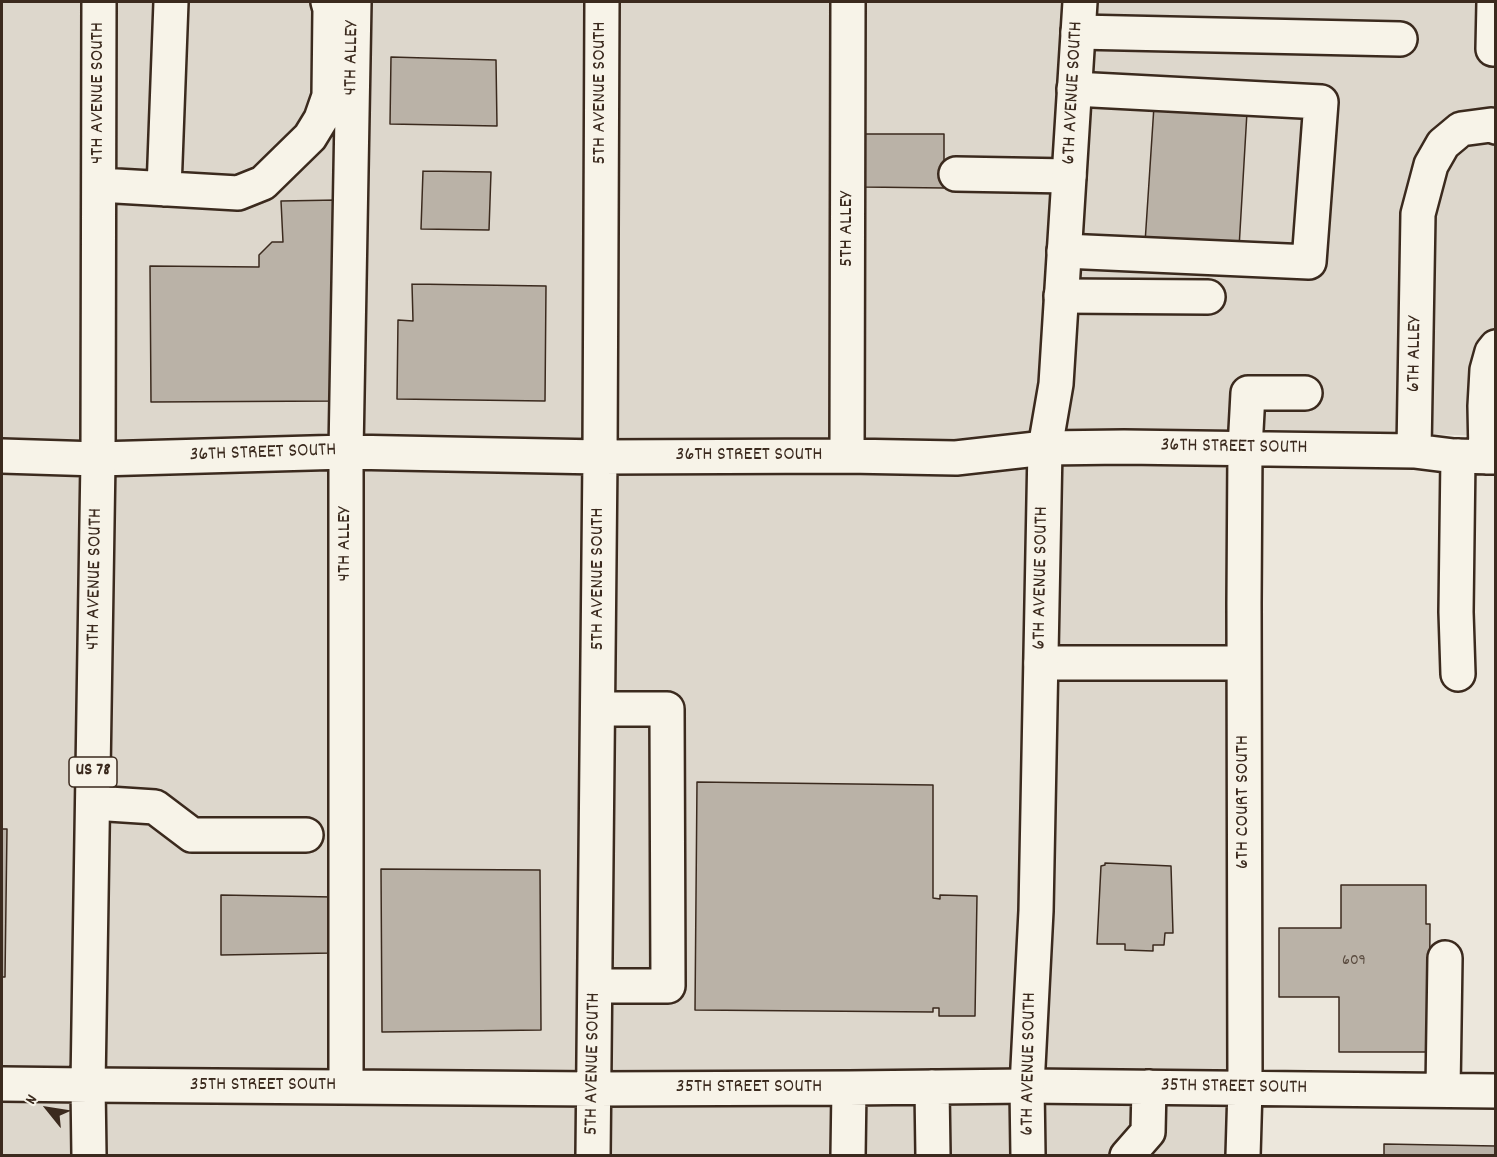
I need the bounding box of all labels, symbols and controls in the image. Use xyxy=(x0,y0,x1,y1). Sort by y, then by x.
street label: 4TH ALLEY xyxy=(340,20,366,96)
street label: 5TH AVENUE SOUTH xyxy=(589,21,613,165)
street label: 6TH AVENUE SOUTH xyxy=(1058,21,1090,165)
street label: 4TH AVENUE SOUTH xyxy=(87,22,111,164)
street label: 5TH ALLEY xyxy=(836,191,860,267)
street label: 6TH ALLEY xyxy=(1403,316,1429,392)
street label: 36TH STREET SOUTH xyxy=(1160,435,1308,461)
street label: 36TH STREET SOUTH xyxy=(189,439,337,469)
street label: 36TH STREET SOUTH xyxy=(676,444,822,468)
street label: 6TH AVENUE SOUTH xyxy=(1029,506,1055,650)
street label: 4TH ALLEY xyxy=(334,507,358,581)
street label: 5TH AVENUE SOUTH xyxy=(587,507,611,651)
street label: 4TH AVENUE SOUTH xyxy=(83,508,109,650)
street label: 6TH COURT SOUTH xyxy=(1232,735,1256,869)
road number: US 78 xyxy=(69,757,117,787)
house number: 609 xyxy=(1342,952,1366,972)
street label: 5TH AVENUE SOUTH xyxy=(581,992,607,1136)
street label: 6TH AVENUE SOUTH xyxy=(1017,992,1043,1136)
street label: 35TH STREET SOUTH xyxy=(190,1074,336,1098)
street label: 35TH STREET SOUTH xyxy=(1161,1075,1307,1101)
street label: 35TH STREET SOUTH xyxy=(676,1076,822,1100)
north arrow xyxy=(18,1079,78,1139)
text: N xyxy=(20,1091,44,1109)

